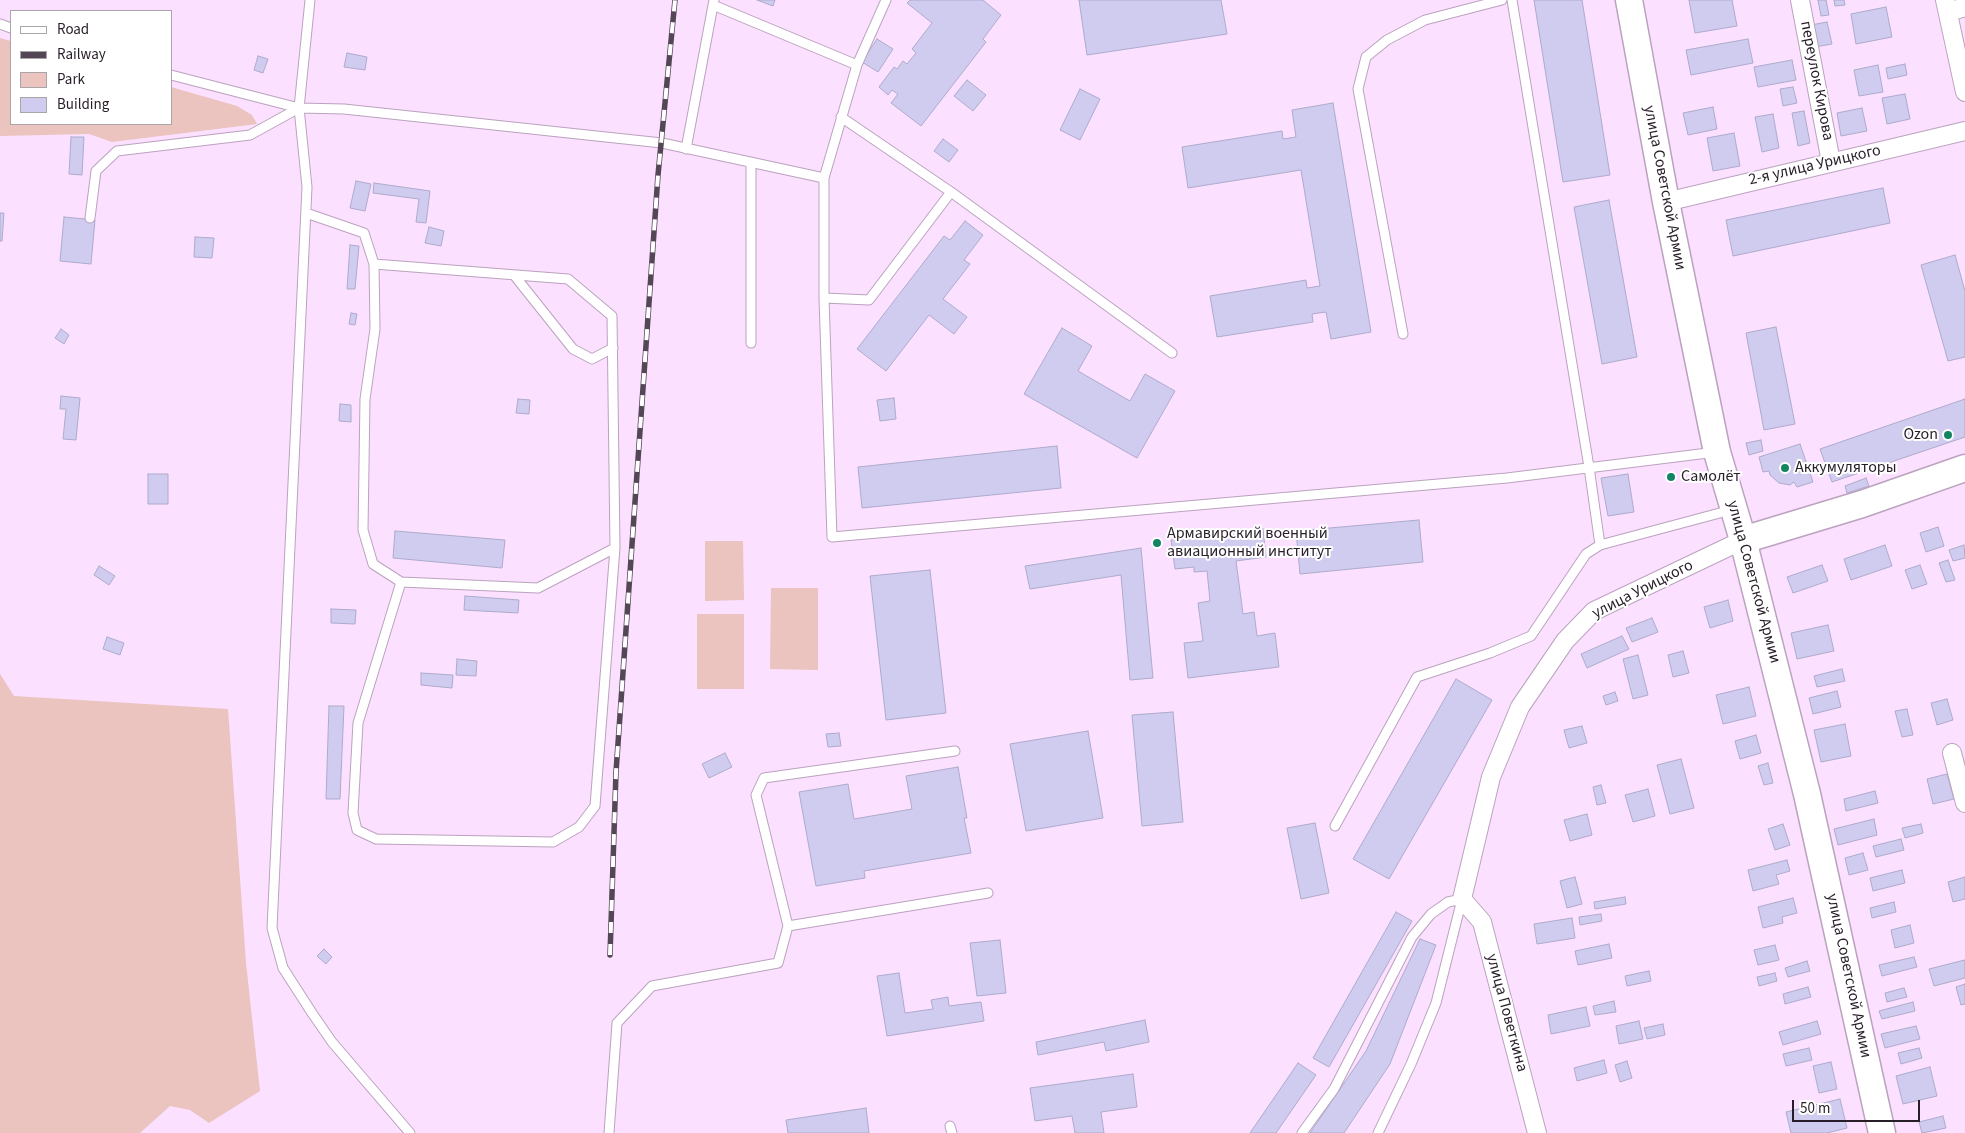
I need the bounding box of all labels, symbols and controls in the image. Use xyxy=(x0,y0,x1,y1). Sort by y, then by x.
legend xyxy=(10,10,172,125)
text: Road xyxy=(57,19,89,40)
street label: переулок Кирова xyxy=(1795,20,1837,142)
text: Railway xyxy=(57,44,106,65)
text: Park xyxy=(57,69,85,90)
text: Building xyxy=(57,94,109,115)
street label: улица Советской Армии xyxy=(1639,104,1689,272)
street label: 2-я улица Урицкого xyxy=(1747,141,1883,191)
place label: Ozon xyxy=(1903,425,1938,445)
marker: Ozon xyxy=(1942,429,1954,441)
place label: Аккумуляторы xyxy=(1795,458,1896,478)
marker: Аккумуляторы xyxy=(1779,462,1791,474)
place label: Самолёт xyxy=(1681,467,1741,487)
marker: Самолёт xyxy=(1665,471,1677,483)
street label: улица Советской Армии xyxy=(1722,499,1784,665)
place label: Армавирский военный авиационный институт xyxy=(1167,524,1332,562)
marker: Армавирский военный авиационный институт xyxy=(1151,537,1163,549)
street label: улица Урицкого xyxy=(1589,556,1697,624)
street label: улица Советской Армии xyxy=(1821,892,1875,1060)
street label: улица Поветкина xyxy=(1481,952,1531,1074)
scale bar xyxy=(1795,1090,1922,1122)
text: 50 m xyxy=(1800,1098,1830,1119)

